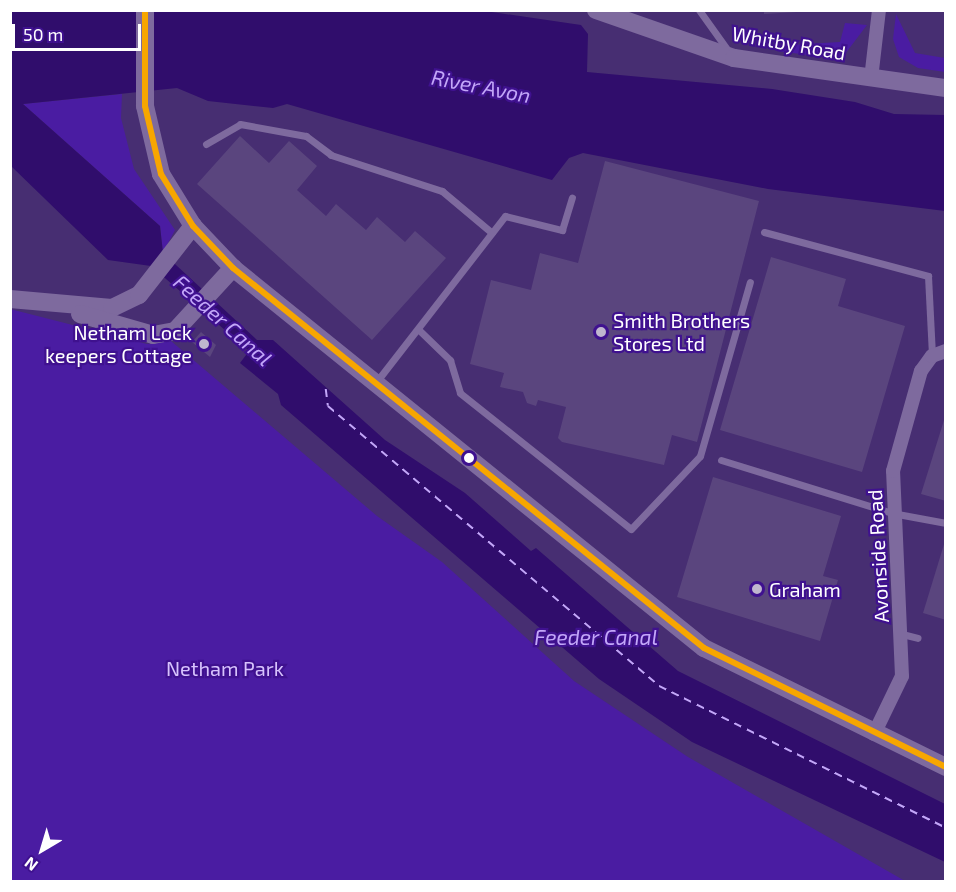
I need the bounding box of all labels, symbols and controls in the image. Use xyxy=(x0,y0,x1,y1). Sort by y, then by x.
scale bar xyxy=(15,12,144,50)
street label: Whitby Road xyxy=(730,21,848,65)
text: 50 m xyxy=(23,23,63,45)
water label: River Avon xyxy=(429,64,533,108)
water label: Feeder Canal xyxy=(168,269,278,371)
place label: Smith Brothers Stores Ltd xyxy=(613,308,750,355)
place label: Netham Lock keepers Cottage xyxy=(45,320,192,367)
marker: Smith Brothers Stores Ltd xyxy=(594,325,608,339)
marker: Netham Lock keepers Cottage xyxy=(197,337,211,351)
unlabelled marker xyxy=(463,452,475,464)
street label: Avonside Road xyxy=(863,489,893,623)
place label: Graham xyxy=(769,577,841,601)
marker: Graham xyxy=(750,582,764,596)
water label: Feeder Canal xyxy=(534,624,658,650)
park label: Netham Park xyxy=(166,656,284,680)
north arrow xyxy=(12,820,72,880)
text: N xyxy=(20,854,41,876)

